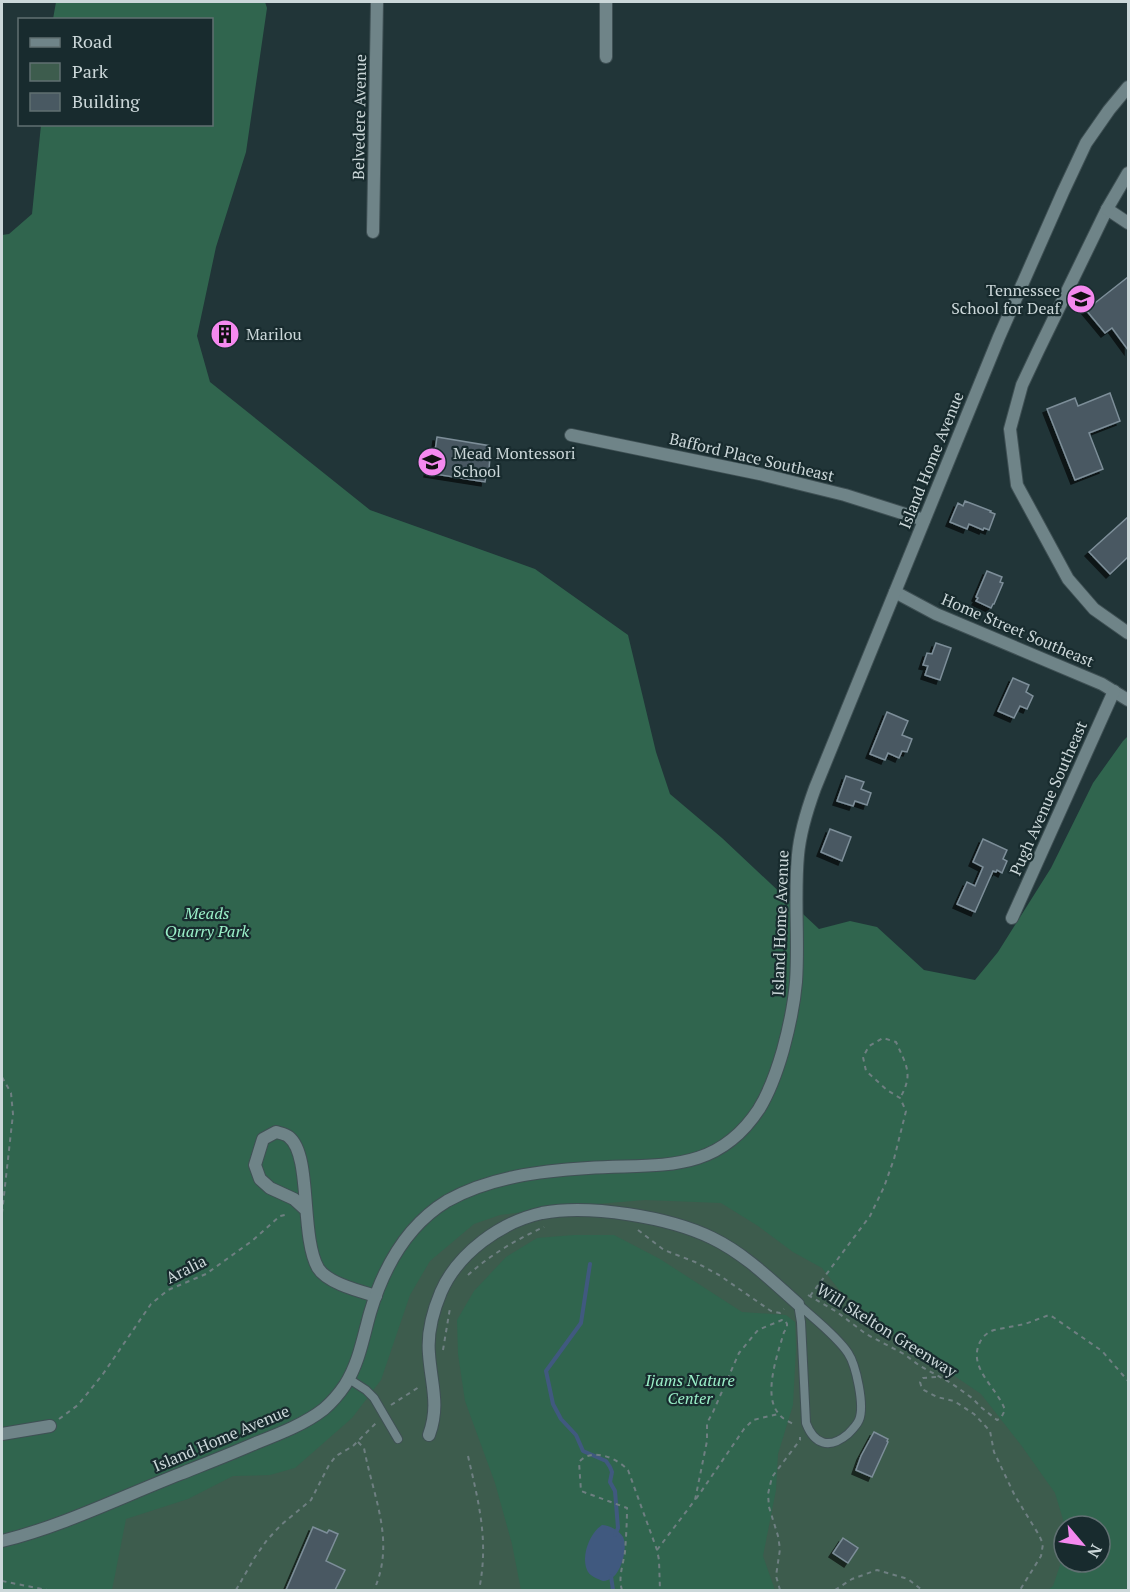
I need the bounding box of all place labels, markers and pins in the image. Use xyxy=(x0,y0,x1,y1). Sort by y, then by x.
place label: Tennessee School for Deaf xyxy=(951,279,1062,319)
school or university icon: Tennessee School for Deaf xyxy=(1065,283,1097,315)
building icon: Marilou xyxy=(209,318,241,350)
place label: Marilou xyxy=(246,323,302,345)
place label: Mead Montessori School xyxy=(453,442,576,482)
school or university icon: Mead Montessori School xyxy=(416,446,448,478)

